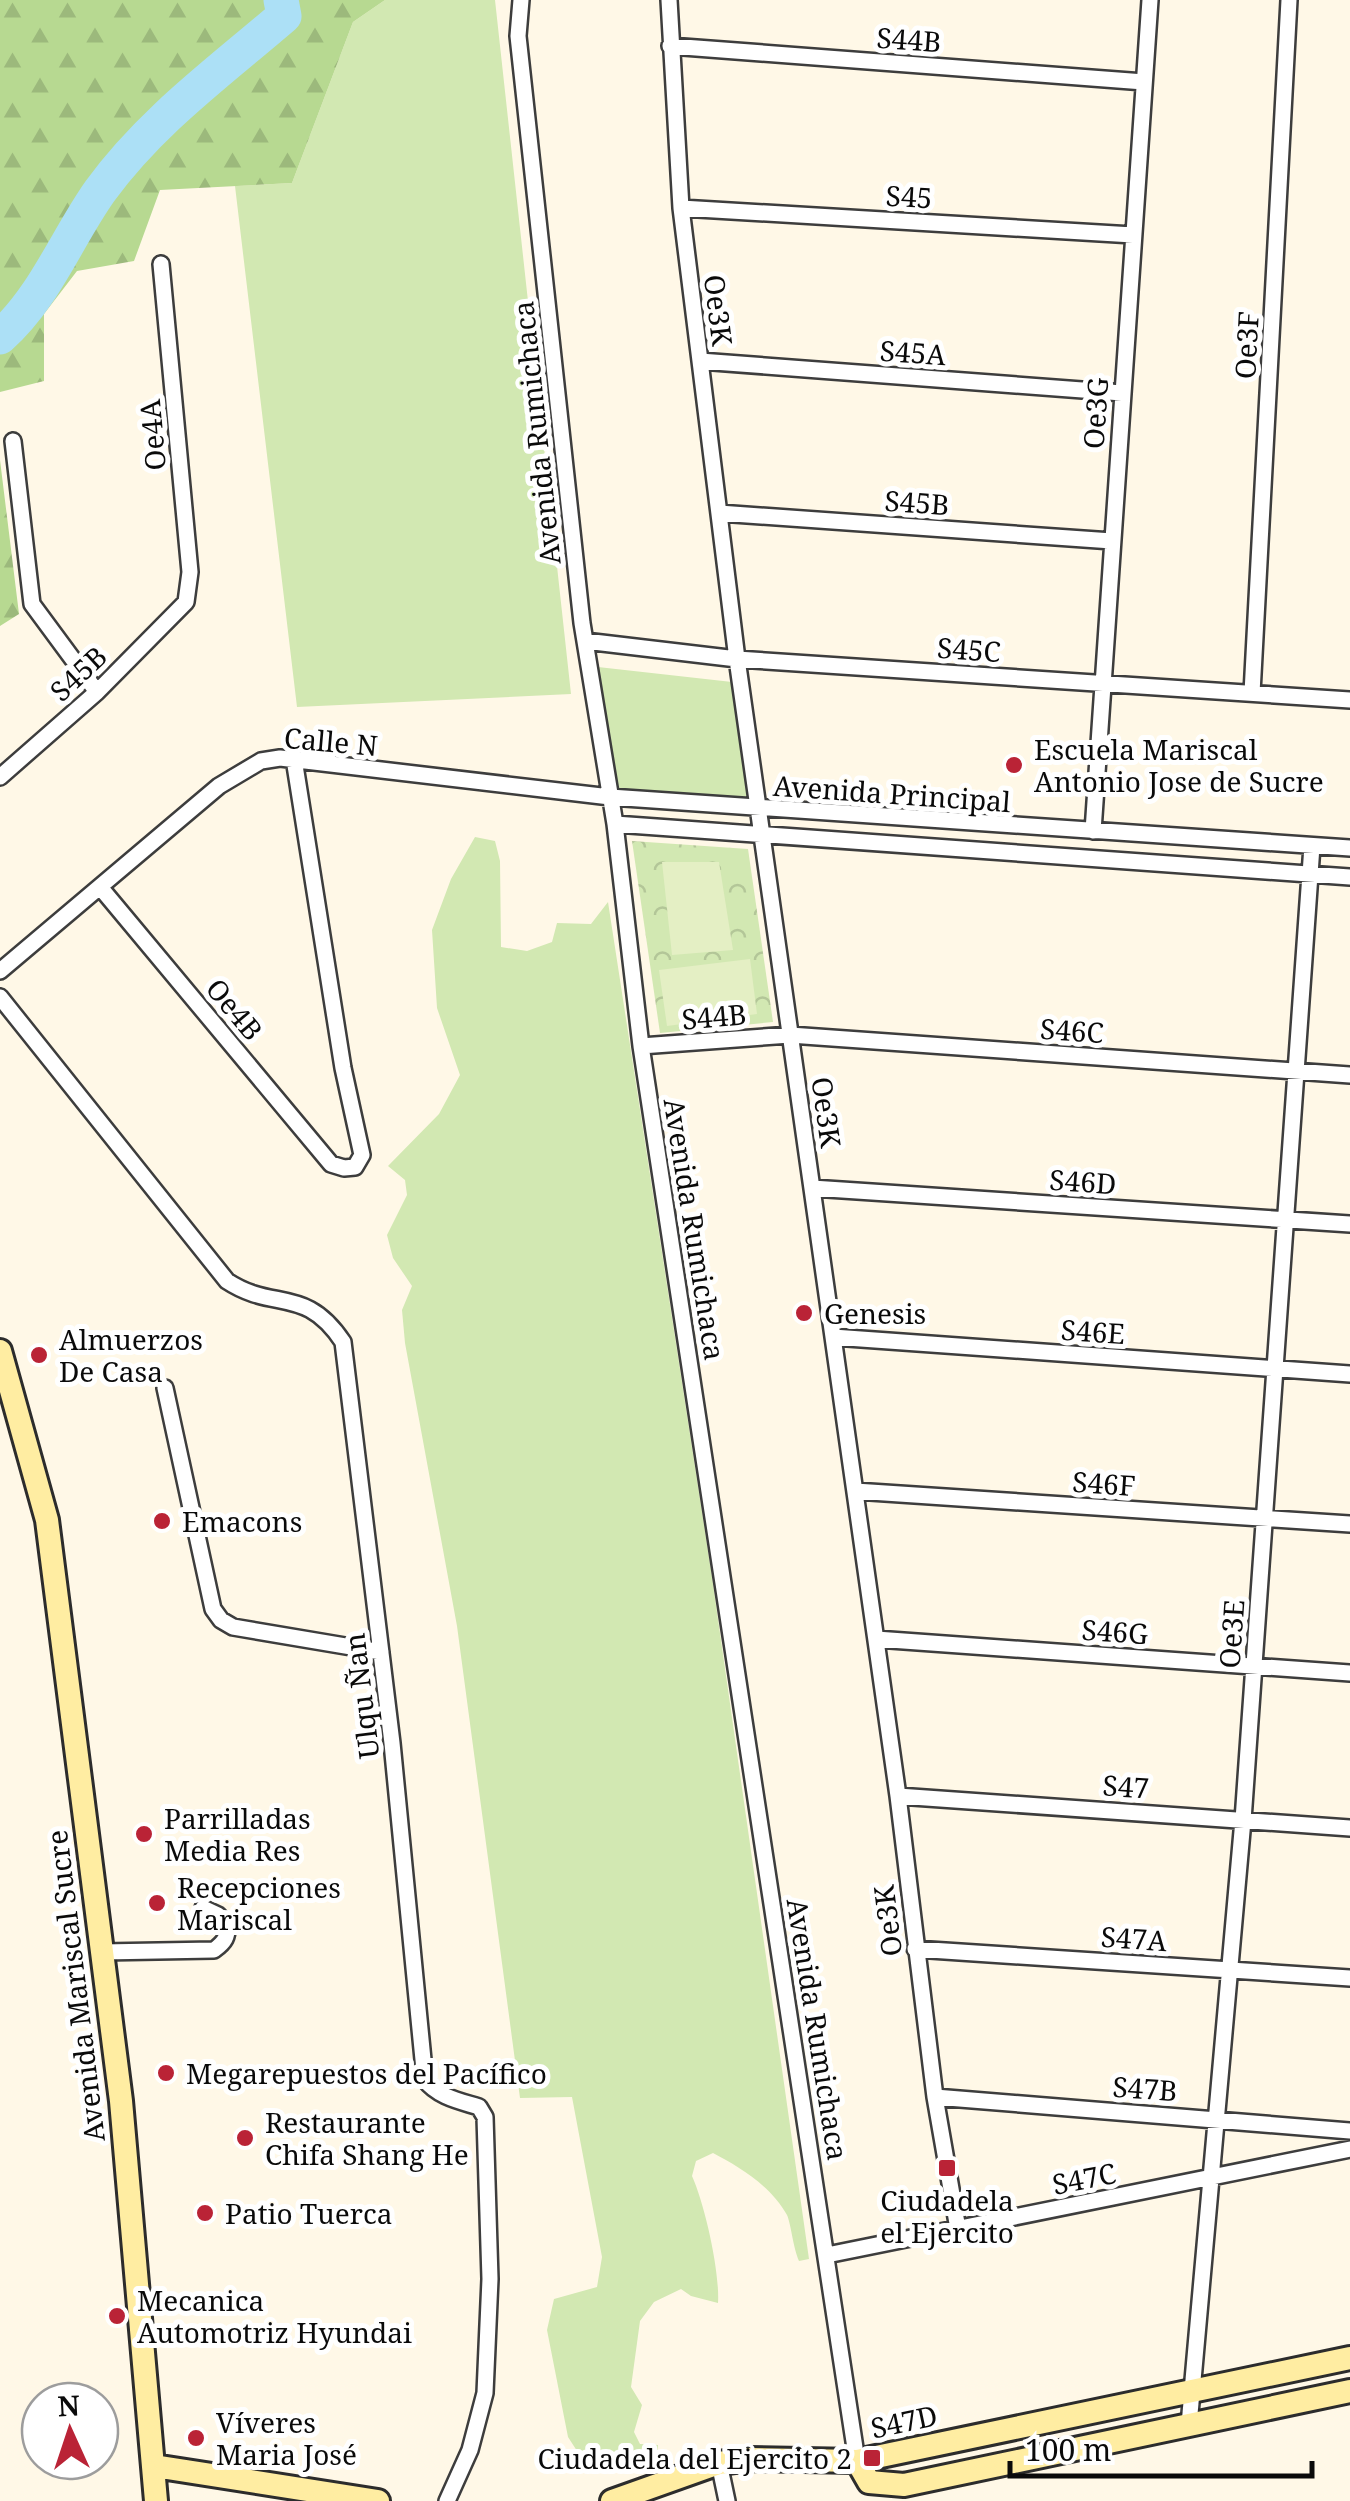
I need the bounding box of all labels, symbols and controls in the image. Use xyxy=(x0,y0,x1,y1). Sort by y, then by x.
street label: S44B xyxy=(875,18,943,60)
street label: S45 xyxy=(885,176,933,216)
street label: Oe3K xyxy=(696,272,742,348)
street label: Avenida Rumichaca xyxy=(503,299,569,567)
street label: Oe3F xyxy=(1225,310,1267,380)
street label: S45A xyxy=(879,331,948,373)
street label: Oe3G xyxy=(1074,376,1116,450)
street label: Oe4A xyxy=(130,398,174,472)
street label: S45B xyxy=(883,481,951,523)
street label: S45C xyxy=(936,628,1002,670)
street label: S45B xyxy=(41,637,115,709)
street label: Calle N xyxy=(283,718,379,764)
place label: Escuela Mariscal Antonio Jose de Sucre xyxy=(1034,730,1324,800)
marker: Escuela Mariscal Antonio Jose de Sucre xyxy=(1003,754,1025,776)
street label: Avenida Principal xyxy=(772,766,1012,820)
street label: Oe4B xyxy=(198,970,272,1048)
street label: S44B xyxy=(680,994,748,1038)
street label: S46C xyxy=(1039,1009,1105,1051)
street label: Oe3K xyxy=(803,1074,851,1150)
street label: Avenida Rumichaca xyxy=(656,1095,734,1363)
street label: S46D xyxy=(1048,1160,1118,1202)
place label: Genesis xyxy=(824,1294,926,1332)
marker: Genesis xyxy=(793,1302,815,1324)
street label: S46E xyxy=(1060,1310,1126,1352)
place label: Almuerzos De Casa xyxy=(59,1320,203,1390)
marker: Almuerzos De Casa xyxy=(28,1344,50,1366)
street label: S46F xyxy=(1071,1462,1137,1504)
place label: Emacons xyxy=(182,1502,302,1540)
marker: Emacons xyxy=(151,1510,173,1532)
street label: Oe3E xyxy=(1210,1598,1252,1670)
street label: S46G xyxy=(1080,1610,1150,1652)
street label: Ulqu Ñan xyxy=(334,1631,388,1761)
street label: S47 xyxy=(1101,1765,1151,1807)
place label: Parrilladas Media Res xyxy=(164,1799,311,1869)
marker: Parrilladas Media Res xyxy=(133,1823,155,1845)
street label: Avenida Mariscal Sucre xyxy=(37,1828,113,2144)
place label: Recepciones Mariscal xyxy=(177,1868,341,1938)
street label: Oe3K xyxy=(864,1883,910,1959)
marker: Recepciones Mariscal xyxy=(146,1892,168,1914)
street label: Avenida Rumichaca xyxy=(779,1895,857,2163)
street label: S47A xyxy=(1100,1917,1169,1959)
place label: Megarepuestos del Pacífico xyxy=(186,2054,547,2092)
marker: Megarepuestos del Pacífico xyxy=(155,2062,177,2084)
street label: S47B xyxy=(1111,2067,1179,2109)
place label: Restaurante Chifa Shang He xyxy=(265,2103,469,2173)
marker: Restaurante Chifa Shang He xyxy=(234,2127,256,2149)
street label: S47C xyxy=(1049,2153,1119,2203)
marker: Ciudadela el Ejercito xyxy=(936,2157,958,2179)
place label: Ciudadela el Ejercito xyxy=(880,2181,1014,2251)
place label: Patio Tuerca xyxy=(225,2194,393,2232)
marker: Patio Tuerca xyxy=(194,2202,216,2224)
place label: Mecanica Automotriz Hyundai xyxy=(137,2281,412,2351)
marker: Mecanica Automotriz Hyundai xyxy=(106,2305,128,2327)
north arrow xyxy=(20,2381,120,2481)
text: N xyxy=(57,2385,81,2425)
street label: S47D xyxy=(867,2395,941,2447)
place label: Víveres Maria José xyxy=(216,2403,357,2473)
scale bar xyxy=(1010,2416,1312,2478)
marker: Víveres Maria José xyxy=(185,2427,207,2449)
text: 100 m xyxy=(1025,2429,1111,2470)
place label: Ciudadela del Ejercito 2 xyxy=(537,2439,852,2477)
marker: Ciudadela del Ejercito 2 xyxy=(861,2447,883,2469)

